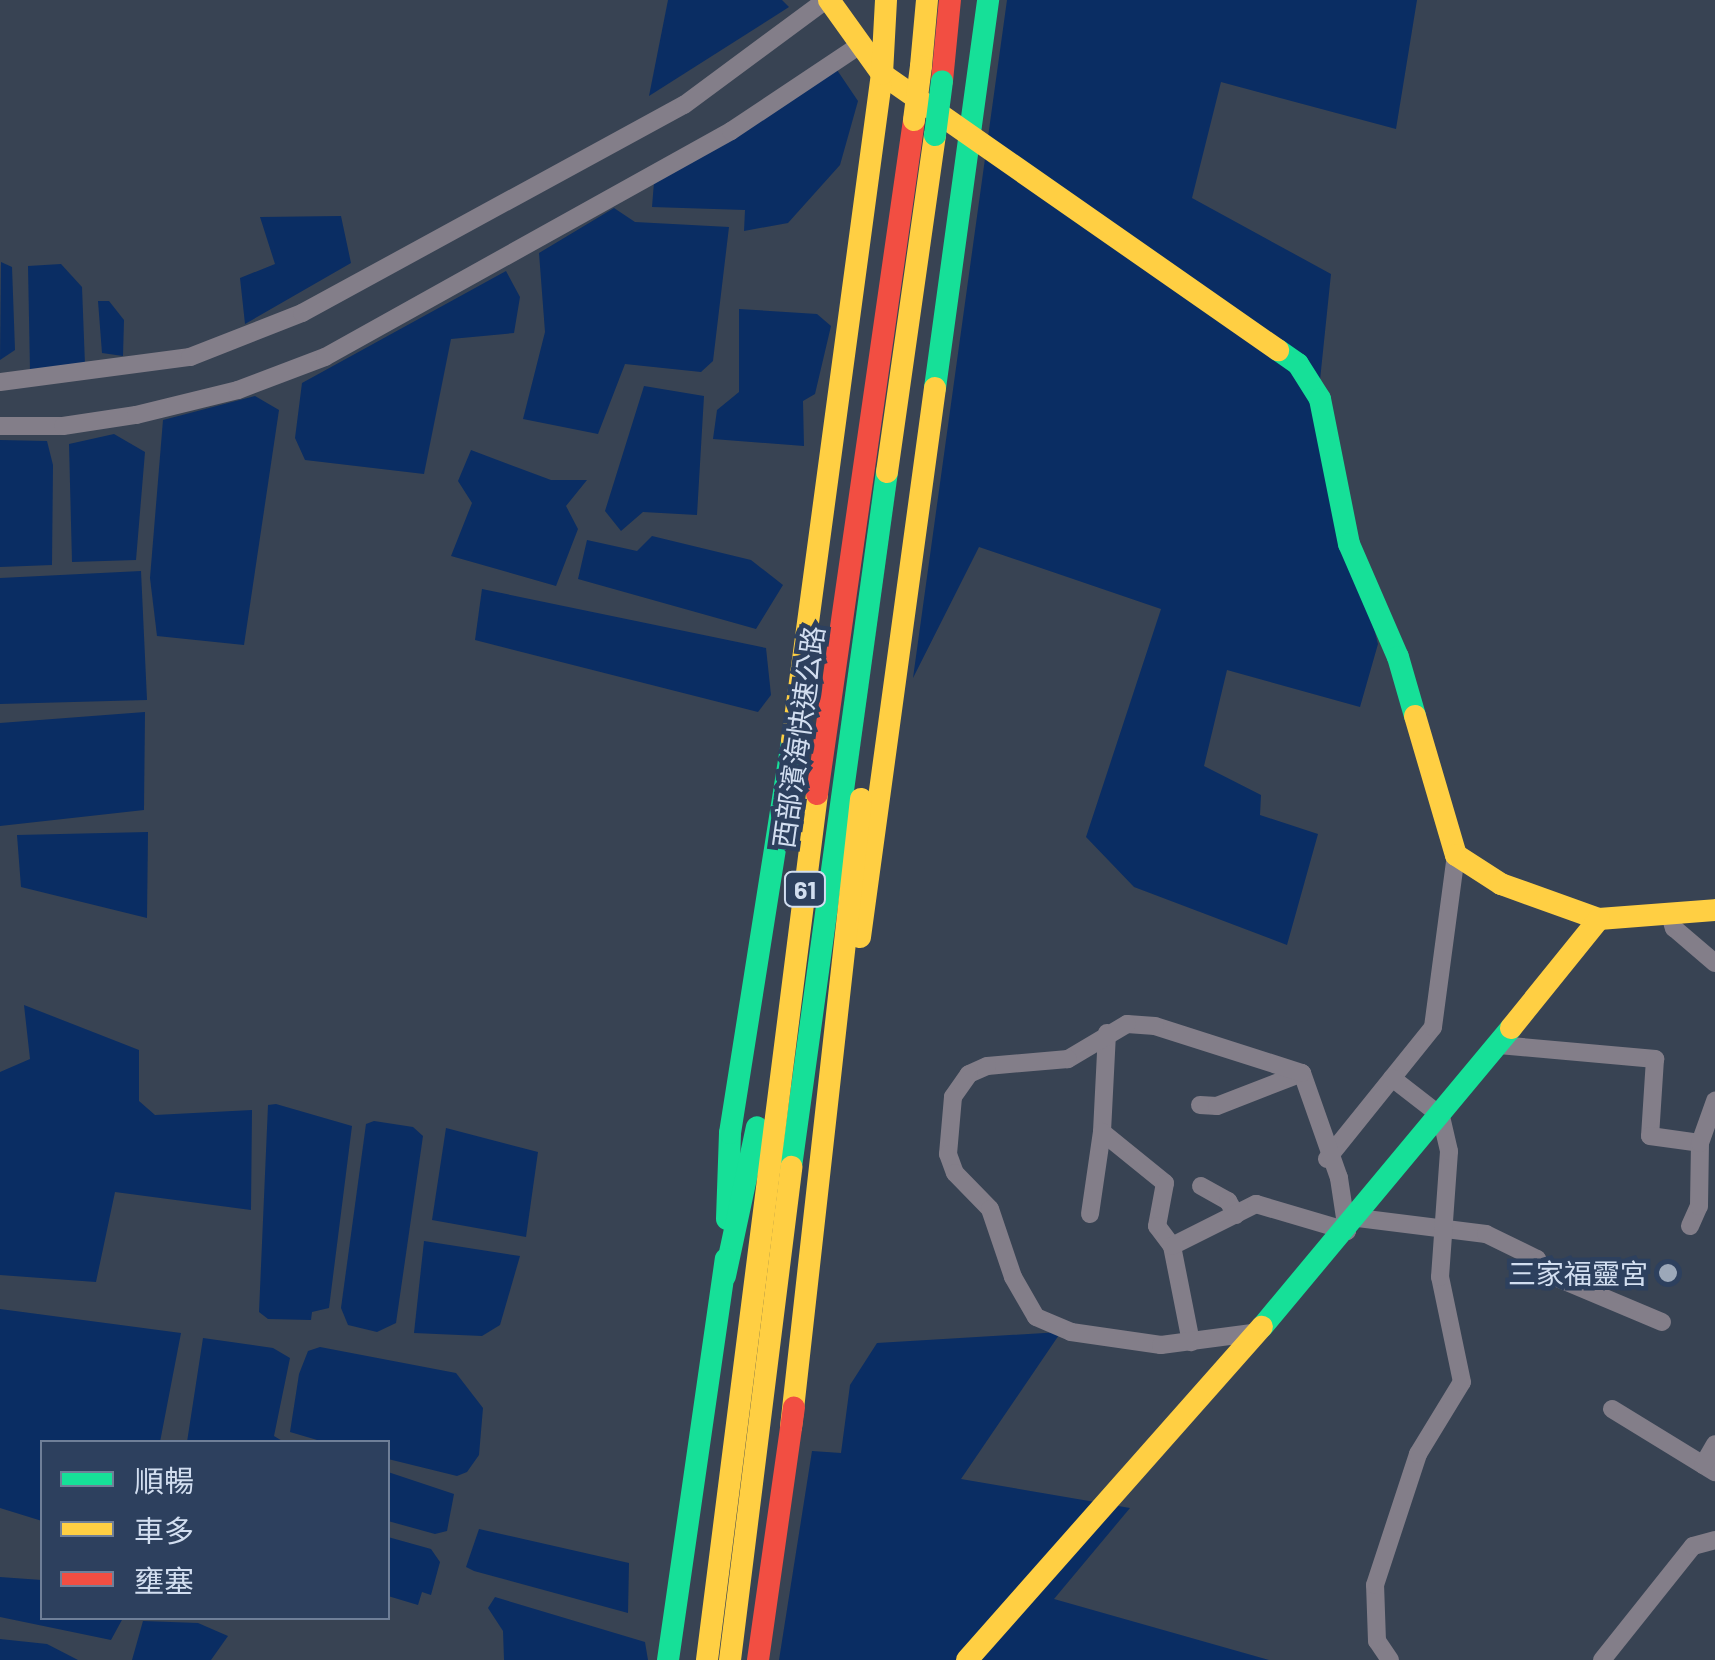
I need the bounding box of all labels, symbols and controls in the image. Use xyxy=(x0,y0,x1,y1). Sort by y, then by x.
street label: 西部濱海快速公路 xyxy=(766,624,830,850)
road number: 61 xyxy=(782,869,828,909)
place label: 三家福靈宮 xyxy=(1508,1256,1648,1290)
marker: 三家福靈宮 xyxy=(1657,1262,1679,1284)
legend xyxy=(40,1440,390,1620)
text: 順暢 xyxy=(134,1462,194,1498)
text: 車多 xyxy=(134,1512,194,1548)
text: 壅塞 xyxy=(134,1562,194,1598)

